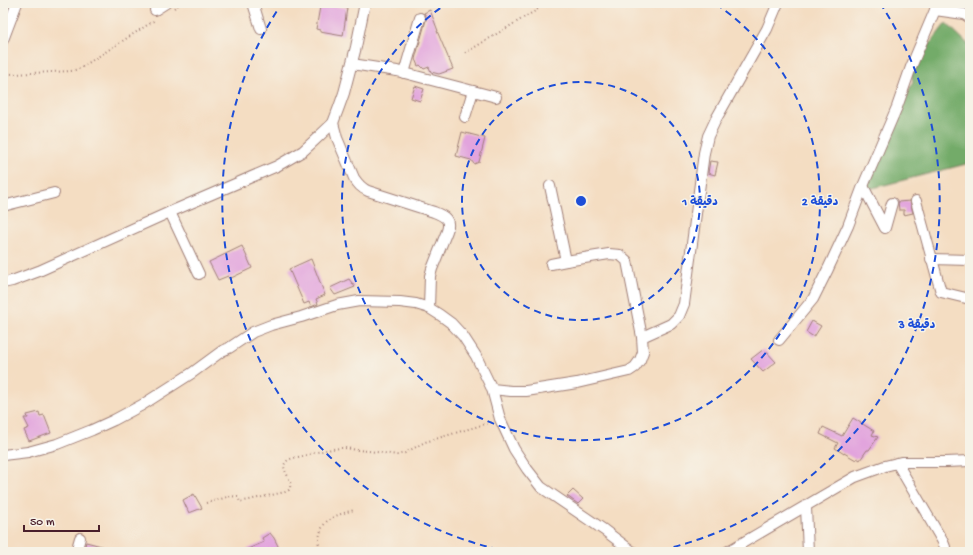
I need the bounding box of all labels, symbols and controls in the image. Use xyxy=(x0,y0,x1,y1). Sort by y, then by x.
centre of rings xyxy=(574,194,588,208)
text: 1 دقيقة xyxy=(681,195,718,210)
text: 2 دقيقة xyxy=(802,195,839,210)
text: 3 دقيقة xyxy=(898,318,936,333)
scale bar xyxy=(24,507,99,533)
text: 50 m xyxy=(30,516,55,530)

